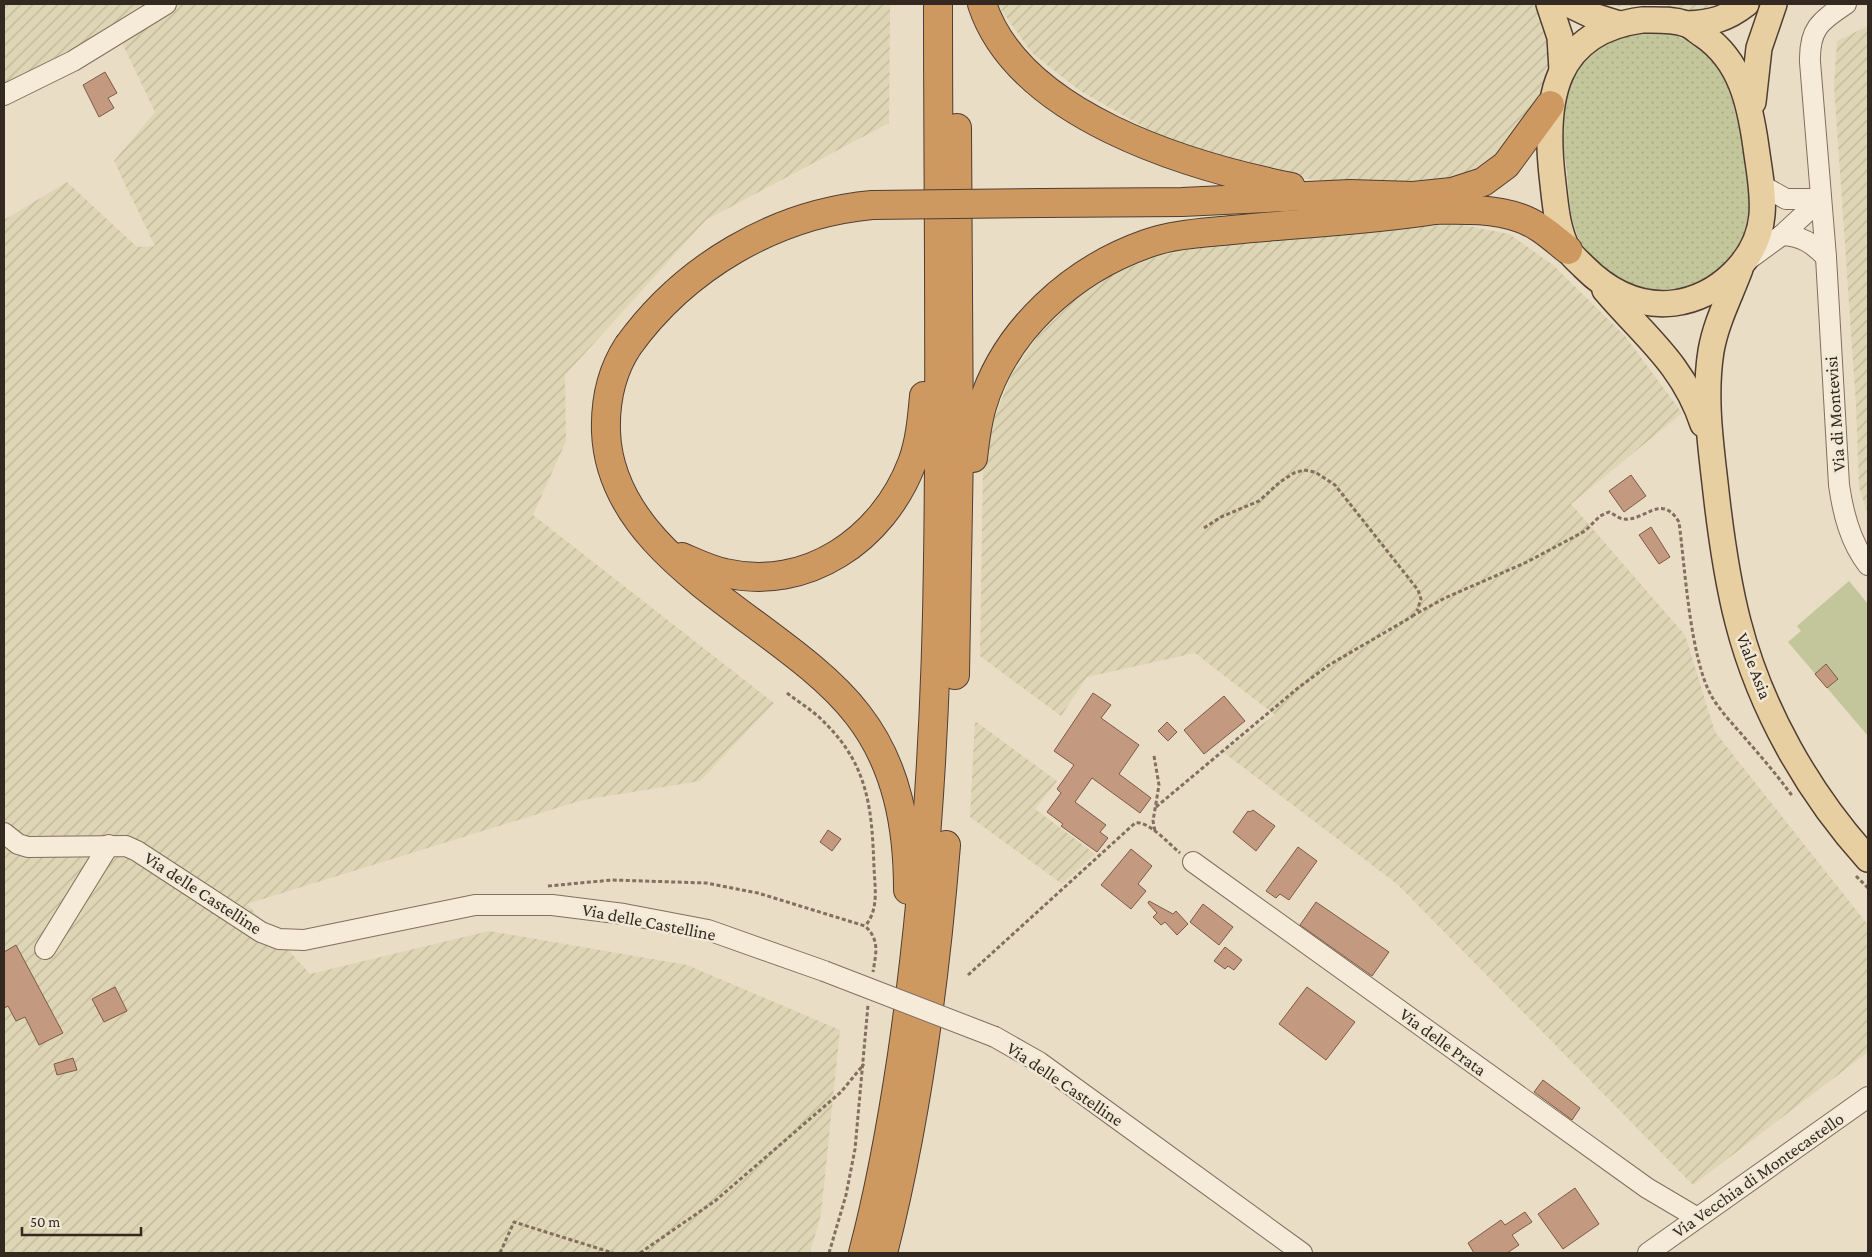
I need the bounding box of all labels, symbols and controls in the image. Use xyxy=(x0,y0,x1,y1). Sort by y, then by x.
street label: Via di Montevisi xyxy=(1821,355,1849,473)
street label: Viale Asia xyxy=(1732,630,1776,702)
street label: Via delle Castelline xyxy=(141,848,266,938)
street label: Via delle Castelline xyxy=(580,899,718,945)
street label: Via delle Prata xyxy=(1396,1004,1490,1080)
street label: Via delle Castelline xyxy=(1003,1038,1127,1130)
street label: Via Vecchia di Montecastello xyxy=(1668,1108,1848,1242)
scale bar xyxy=(22,1204,141,1236)
text: 50 m xyxy=(30,1214,60,1230)

